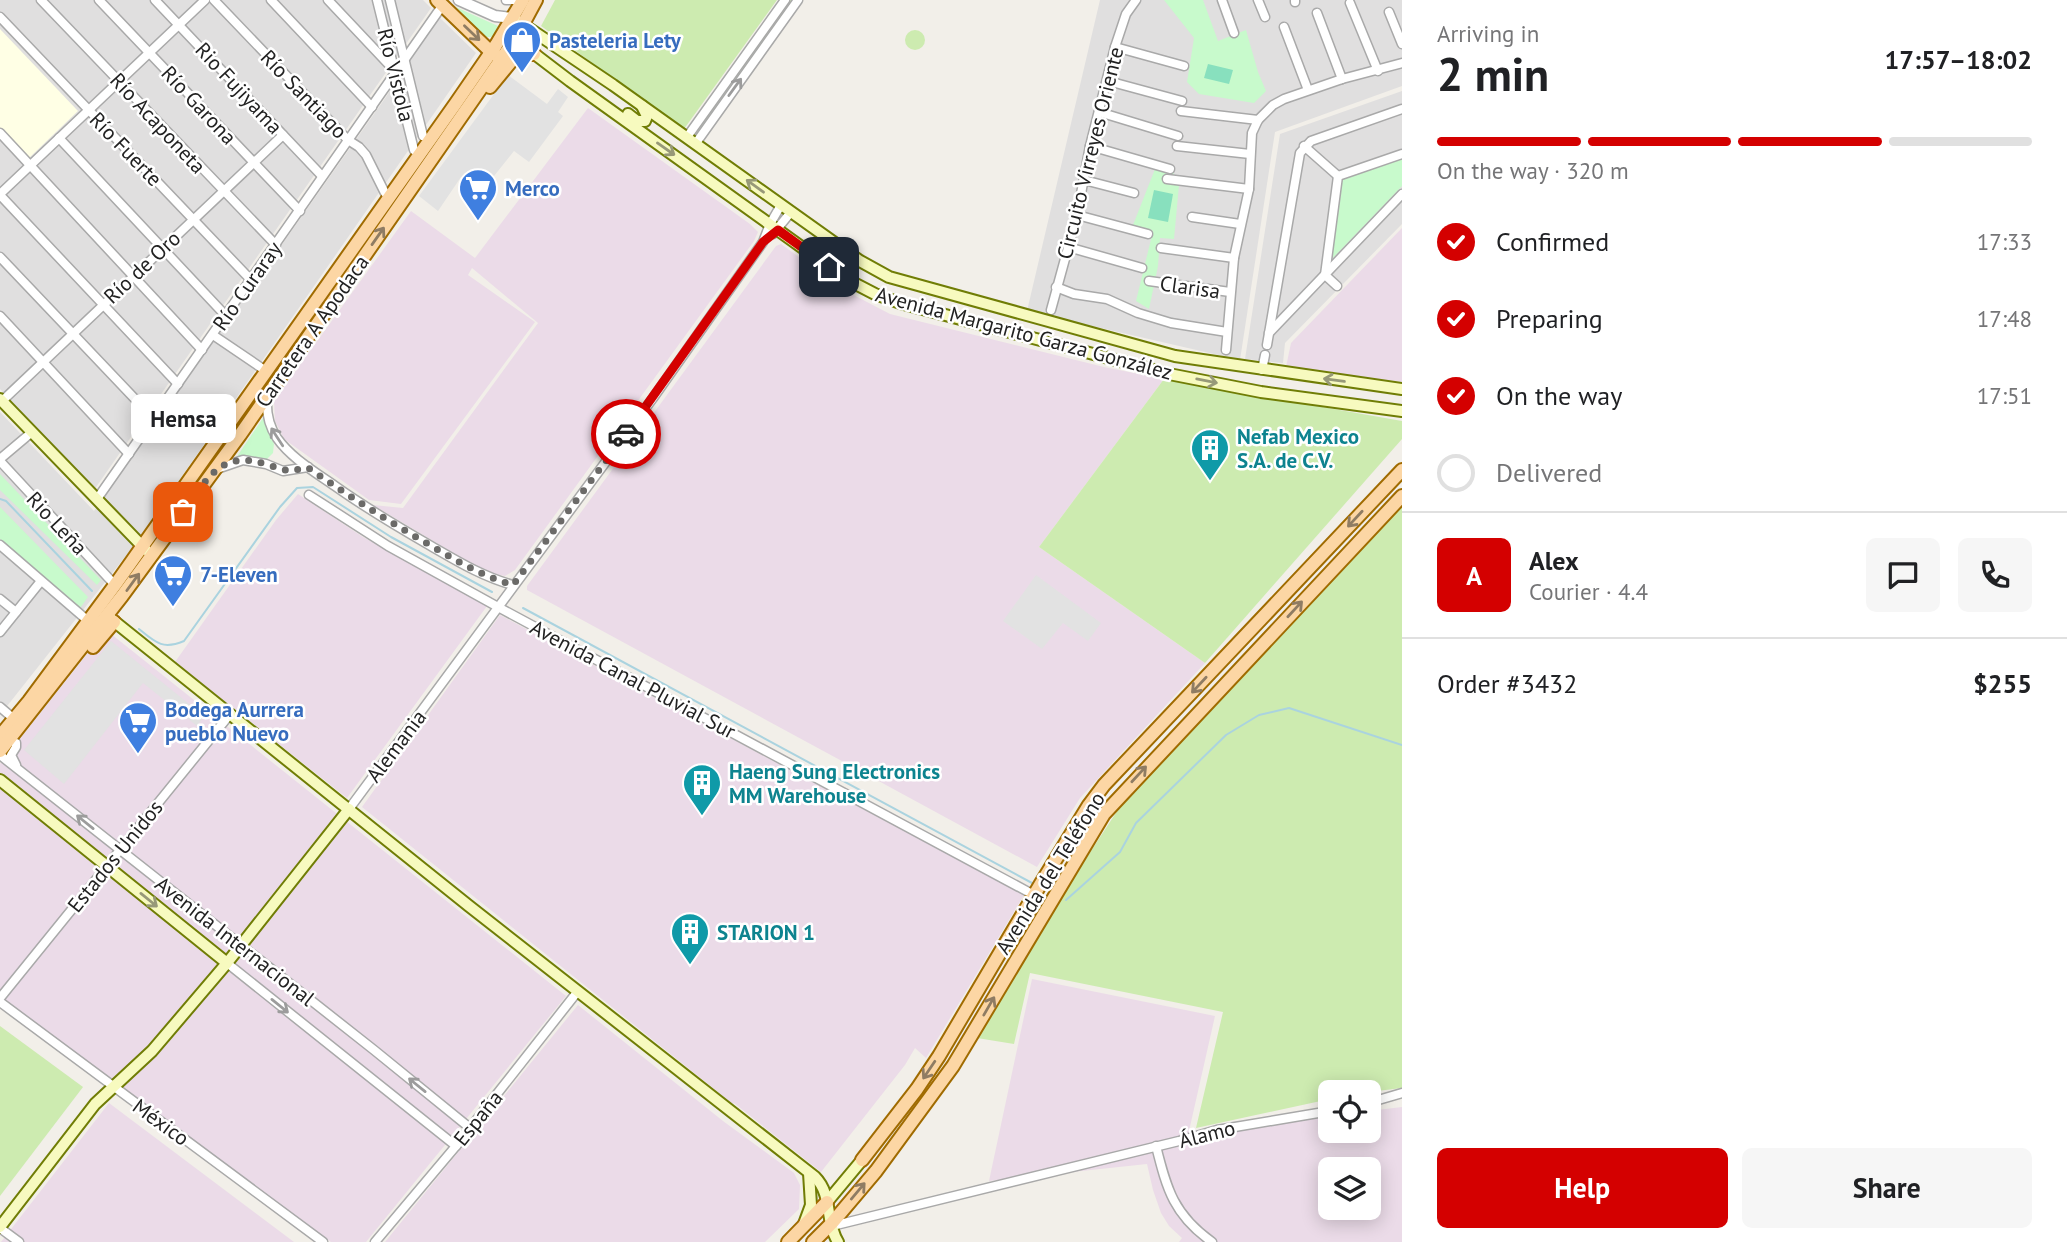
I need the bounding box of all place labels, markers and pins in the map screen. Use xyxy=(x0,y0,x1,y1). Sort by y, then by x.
shop icon: Pasteleria Lety xyxy=(501,19,543,74)
place label: Pasteleria Lety xyxy=(549,27,682,54)
supermarket icon: Merco xyxy=(457,167,499,222)
place label: Merco xyxy=(505,175,560,202)
pin xyxy=(799,237,859,297)
callout: Hemsa xyxy=(130,393,235,442)
place label: Nefab Mexico S.A. de C.V. xyxy=(1237,423,1359,474)
building icon: Nefab Mexico S.A. de C.V. xyxy=(1189,427,1231,482)
pin xyxy=(153,482,213,542)
supermarket icon: 7-Eleven xyxy=(152,553,194,608)
place label: 7-Eleven xyxy=(200,561,278,588)
place label: Bodega Aurrera pueblo Nuevo xyxy=(165,696,304,747)
supermarket icon: Bodega Aurrera pueblo Nuevo xyxy=(117,700,159,755)
place label: Haeng Sung Electronics MM Warehouse xyxy=(729,758,940,809)
building icon: Haeng Sung Electronics MM Warehouse xyxy=(681,762,723,817)
building icon: STARION 1 xyxy=(669,911,711,966)
place label: STARION 1 xyxy=(717,919,815,946)

